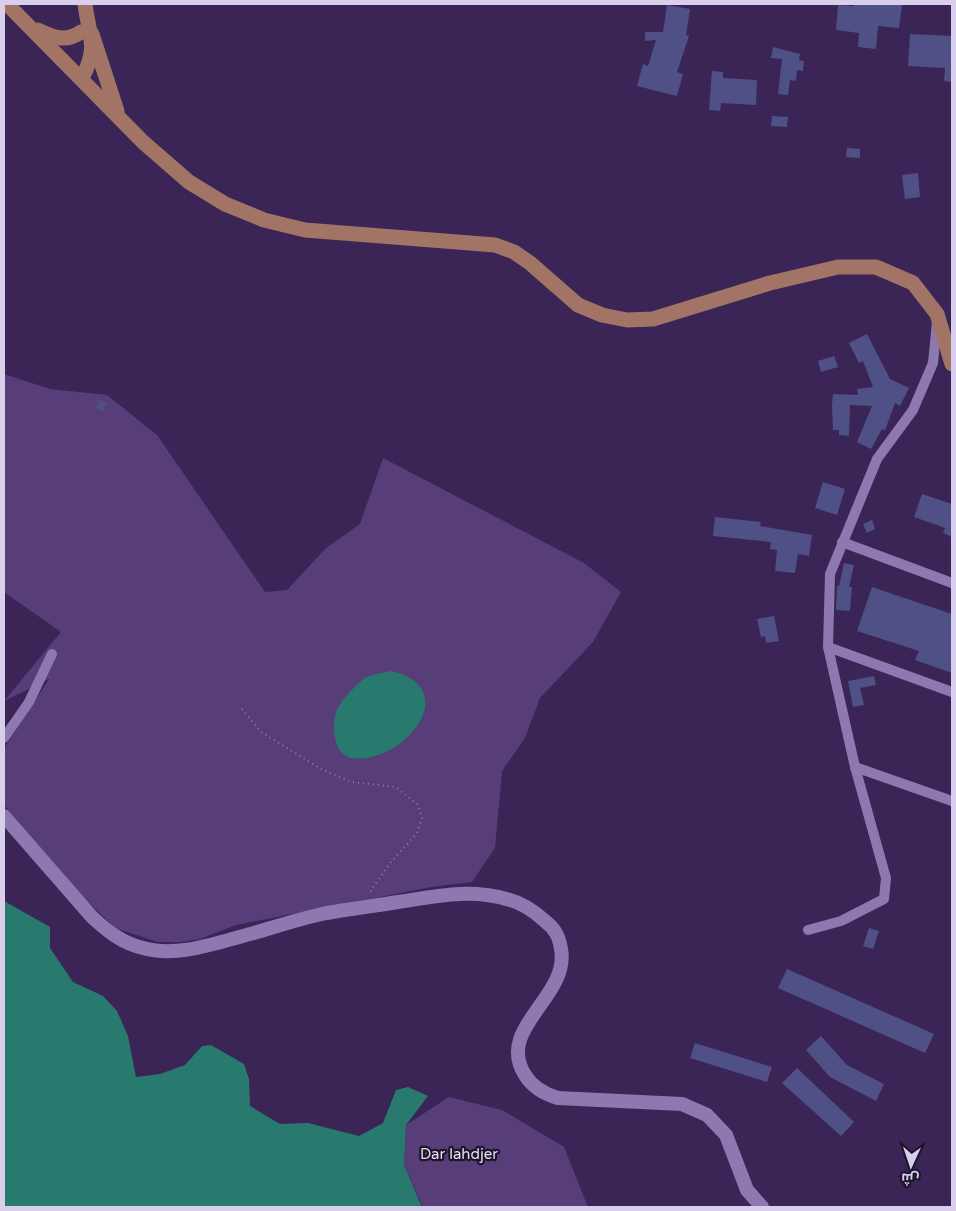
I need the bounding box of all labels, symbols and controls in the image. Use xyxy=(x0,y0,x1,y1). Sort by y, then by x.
north arrow xyxy=(886,1141,936,1191)
park label: Dar lahdjer xyxy=(420,1145,498,1163)
text: ش xyxy=(901,1170,920,1187)

